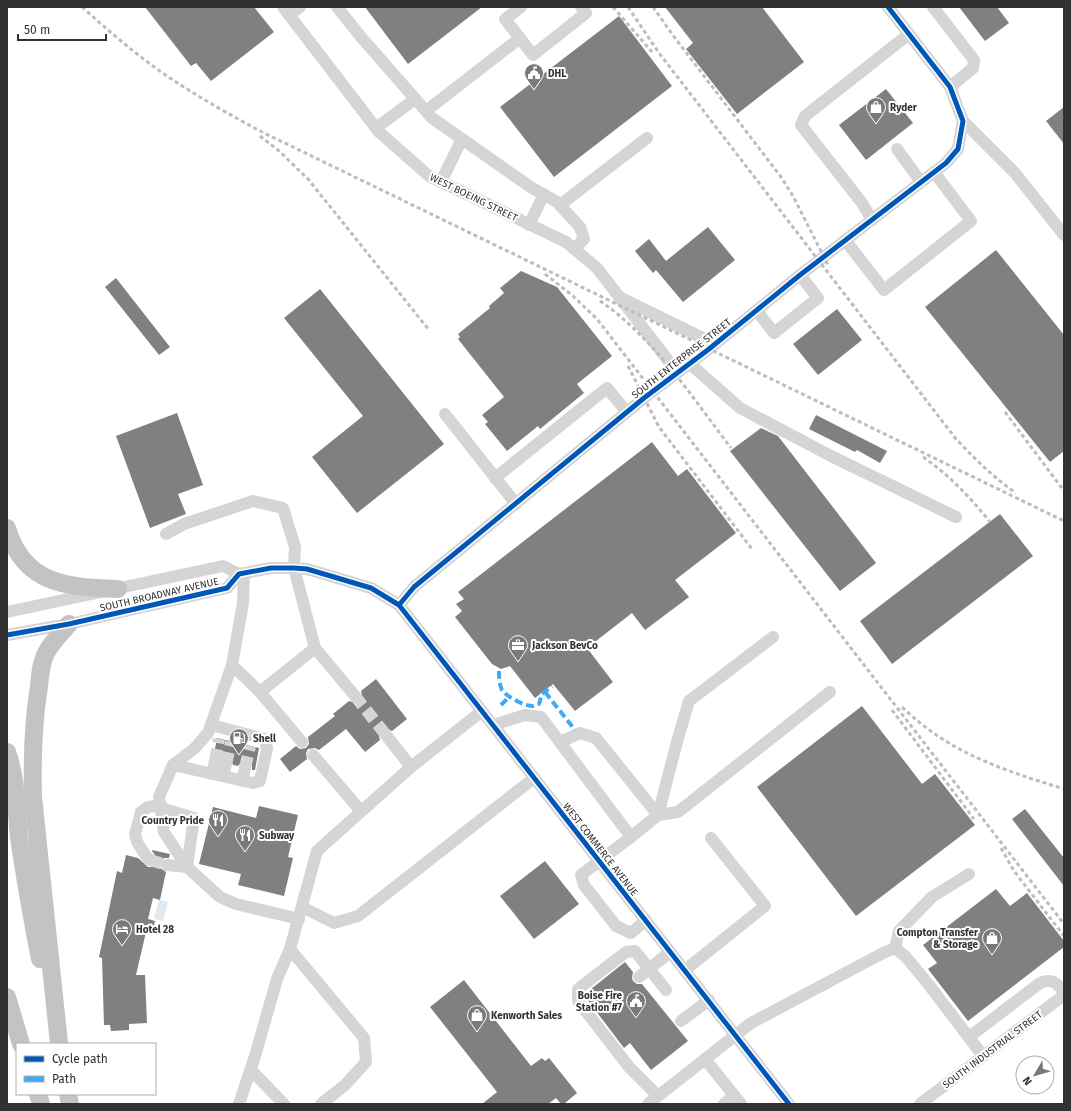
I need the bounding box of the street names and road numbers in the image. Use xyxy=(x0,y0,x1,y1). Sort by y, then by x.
street label: WEST BOEING STREET xyxy=(428,171,520,225)
street label: SOUTH ENTERPRISE STREET xyxy=(629,316,734,401)
street label: SOUTH BROADWAY AVENUE xyxy=(99,575,220,614)
street label: WEST COMMERCE AVENUE xyxy=(560,801,640,898)
street label: SOUTH INDUSTRIAL STREET xyxy=(940,1008,1044,1090)

